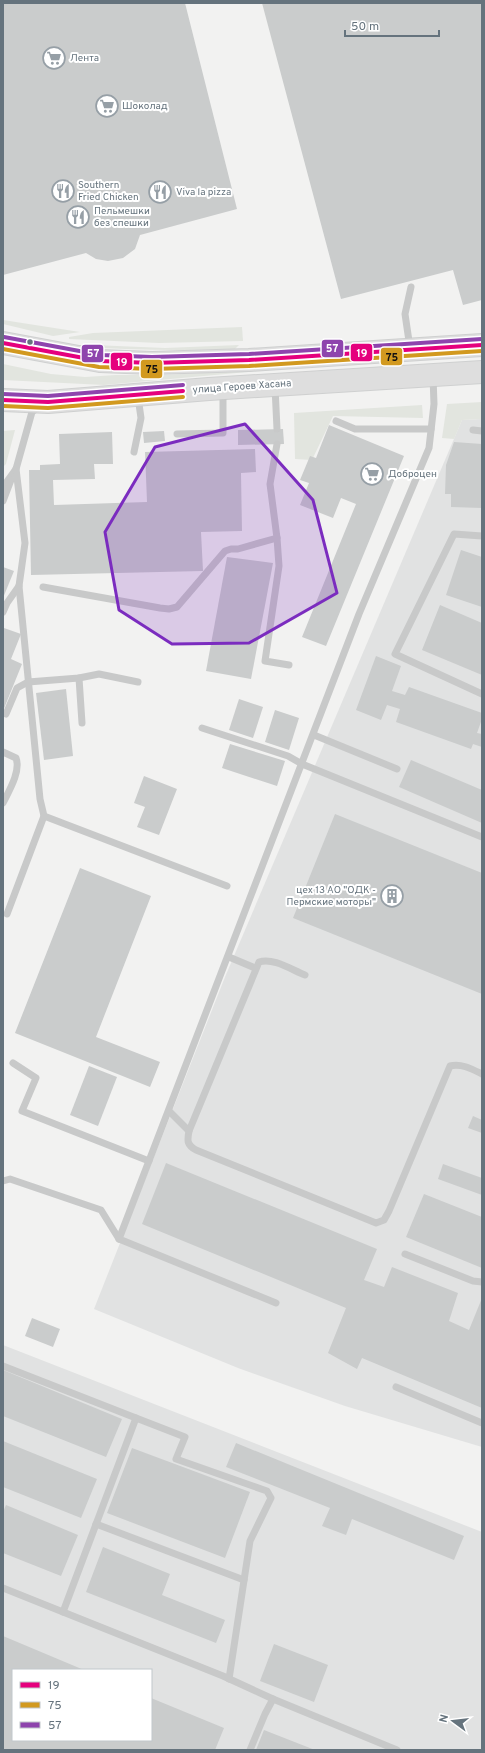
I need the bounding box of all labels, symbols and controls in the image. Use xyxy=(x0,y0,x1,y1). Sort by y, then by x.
scale bar xyxy=(345,12,439,38)
text: 50 m xyxy=(351,19,379,35)
supermarket icon: Лента xyxy=(41,45,67,71)
place label: Лента xyxy=(70,52,99,65)
supermarket icon: Шоколад xyxy=(94,93,120,119)
place label: Шоколад xyxy=(122,100,168,113)
restaurant icon: Southern Fried Chicken xyxy=(50,178,76,204)
place label: Southern Fried Chicken xyxy=(78,179,139,204)
restaurant icon: Viva la pizza xyxy=(147,179,173,205)
place label: Viva la pizza xyxy=(176,186,231,199)
restaurant icon: Пельмешки без спешки xyxy=(65,204,91,230)
place label: Пельмешки без спешки xyxy=(94,205,150,230)
unlabelled marker xyxy=(25,337,35,347)
line badge: 57 xyxy=(321,339,344,358)
text: 57 xyxy=(326,342,338,356)
line badge: 19 xyxy=(350,343,373,362)
line badge: 57 xyxy=(81,344,104,363)
text: 57 xyxy=(87,347,99,361)
text: 19 xyxy=(356,347,368,361)
line badge: 75 xyxy=(380,347,403,366)
text: 75 xyxy=(386,351,399,365)
line badge: 19 xyxy=(110,352,133,371)
text: 19 xyxy=(116,356,128,370)
line badge: 75 xyxy=(140,359,163,379)
text: 75 xyxy=(146,363,159,377)
street label: улица Героев Хасана xyxy=(192,377,292,397)
supermarket icon: Доброцен xyxy=(359,461,385,487)
place label: Доброцен xyxy=(388,468,437,481)
building icon: цех 13 АО "ОДК - Пермские моторы" xyxy=(379,883,405,909)
place label: цех 13 АО "ОДК - Пермские моторы" xyxy=(287,884,376,909)
legend xyxy=(12,1669,152,1741)
text: 19 xyxy=(48,1678,60,1694)
text: 75 xyxy=(48,1698,62,1714)
north arrow xyxy=(433,1701,473,1741)
text: N xyxy=(437,1713,452,1724)
text: 57 xyxy=(48,1718,62,1734)

